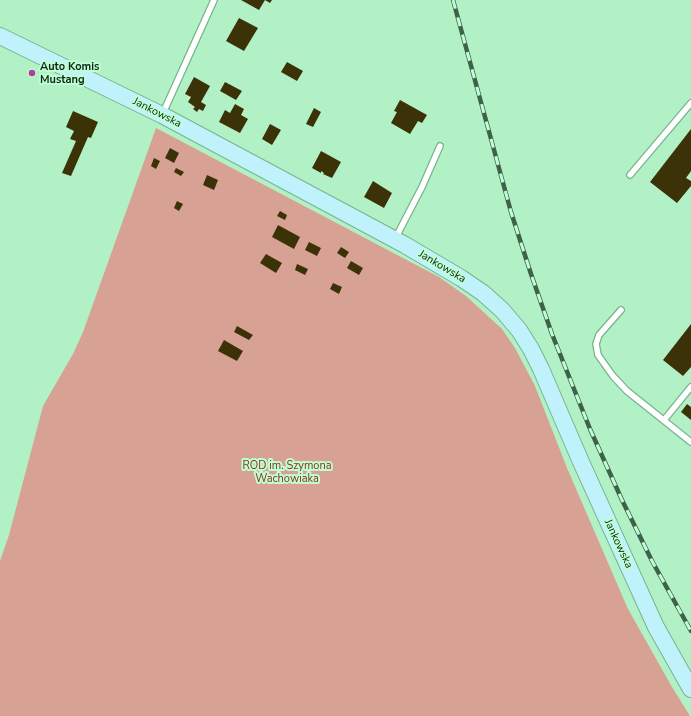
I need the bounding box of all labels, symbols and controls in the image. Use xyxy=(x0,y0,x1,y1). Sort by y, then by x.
place label: Auto Komis Mustang xyxy=(40,60,99,86)
marker: Auto Komis Mustang xyxy=(27,68,37,78)
street label: Jankowska xyxy=(131,95,183,131)
street label: Jankowska xyxy=(416,248,468,286)
park label: ROD im. Szymona Wachowiaka xyxy=(242,459,332,485)
street label: Jankowska xyxy=(601,517,635,571)

